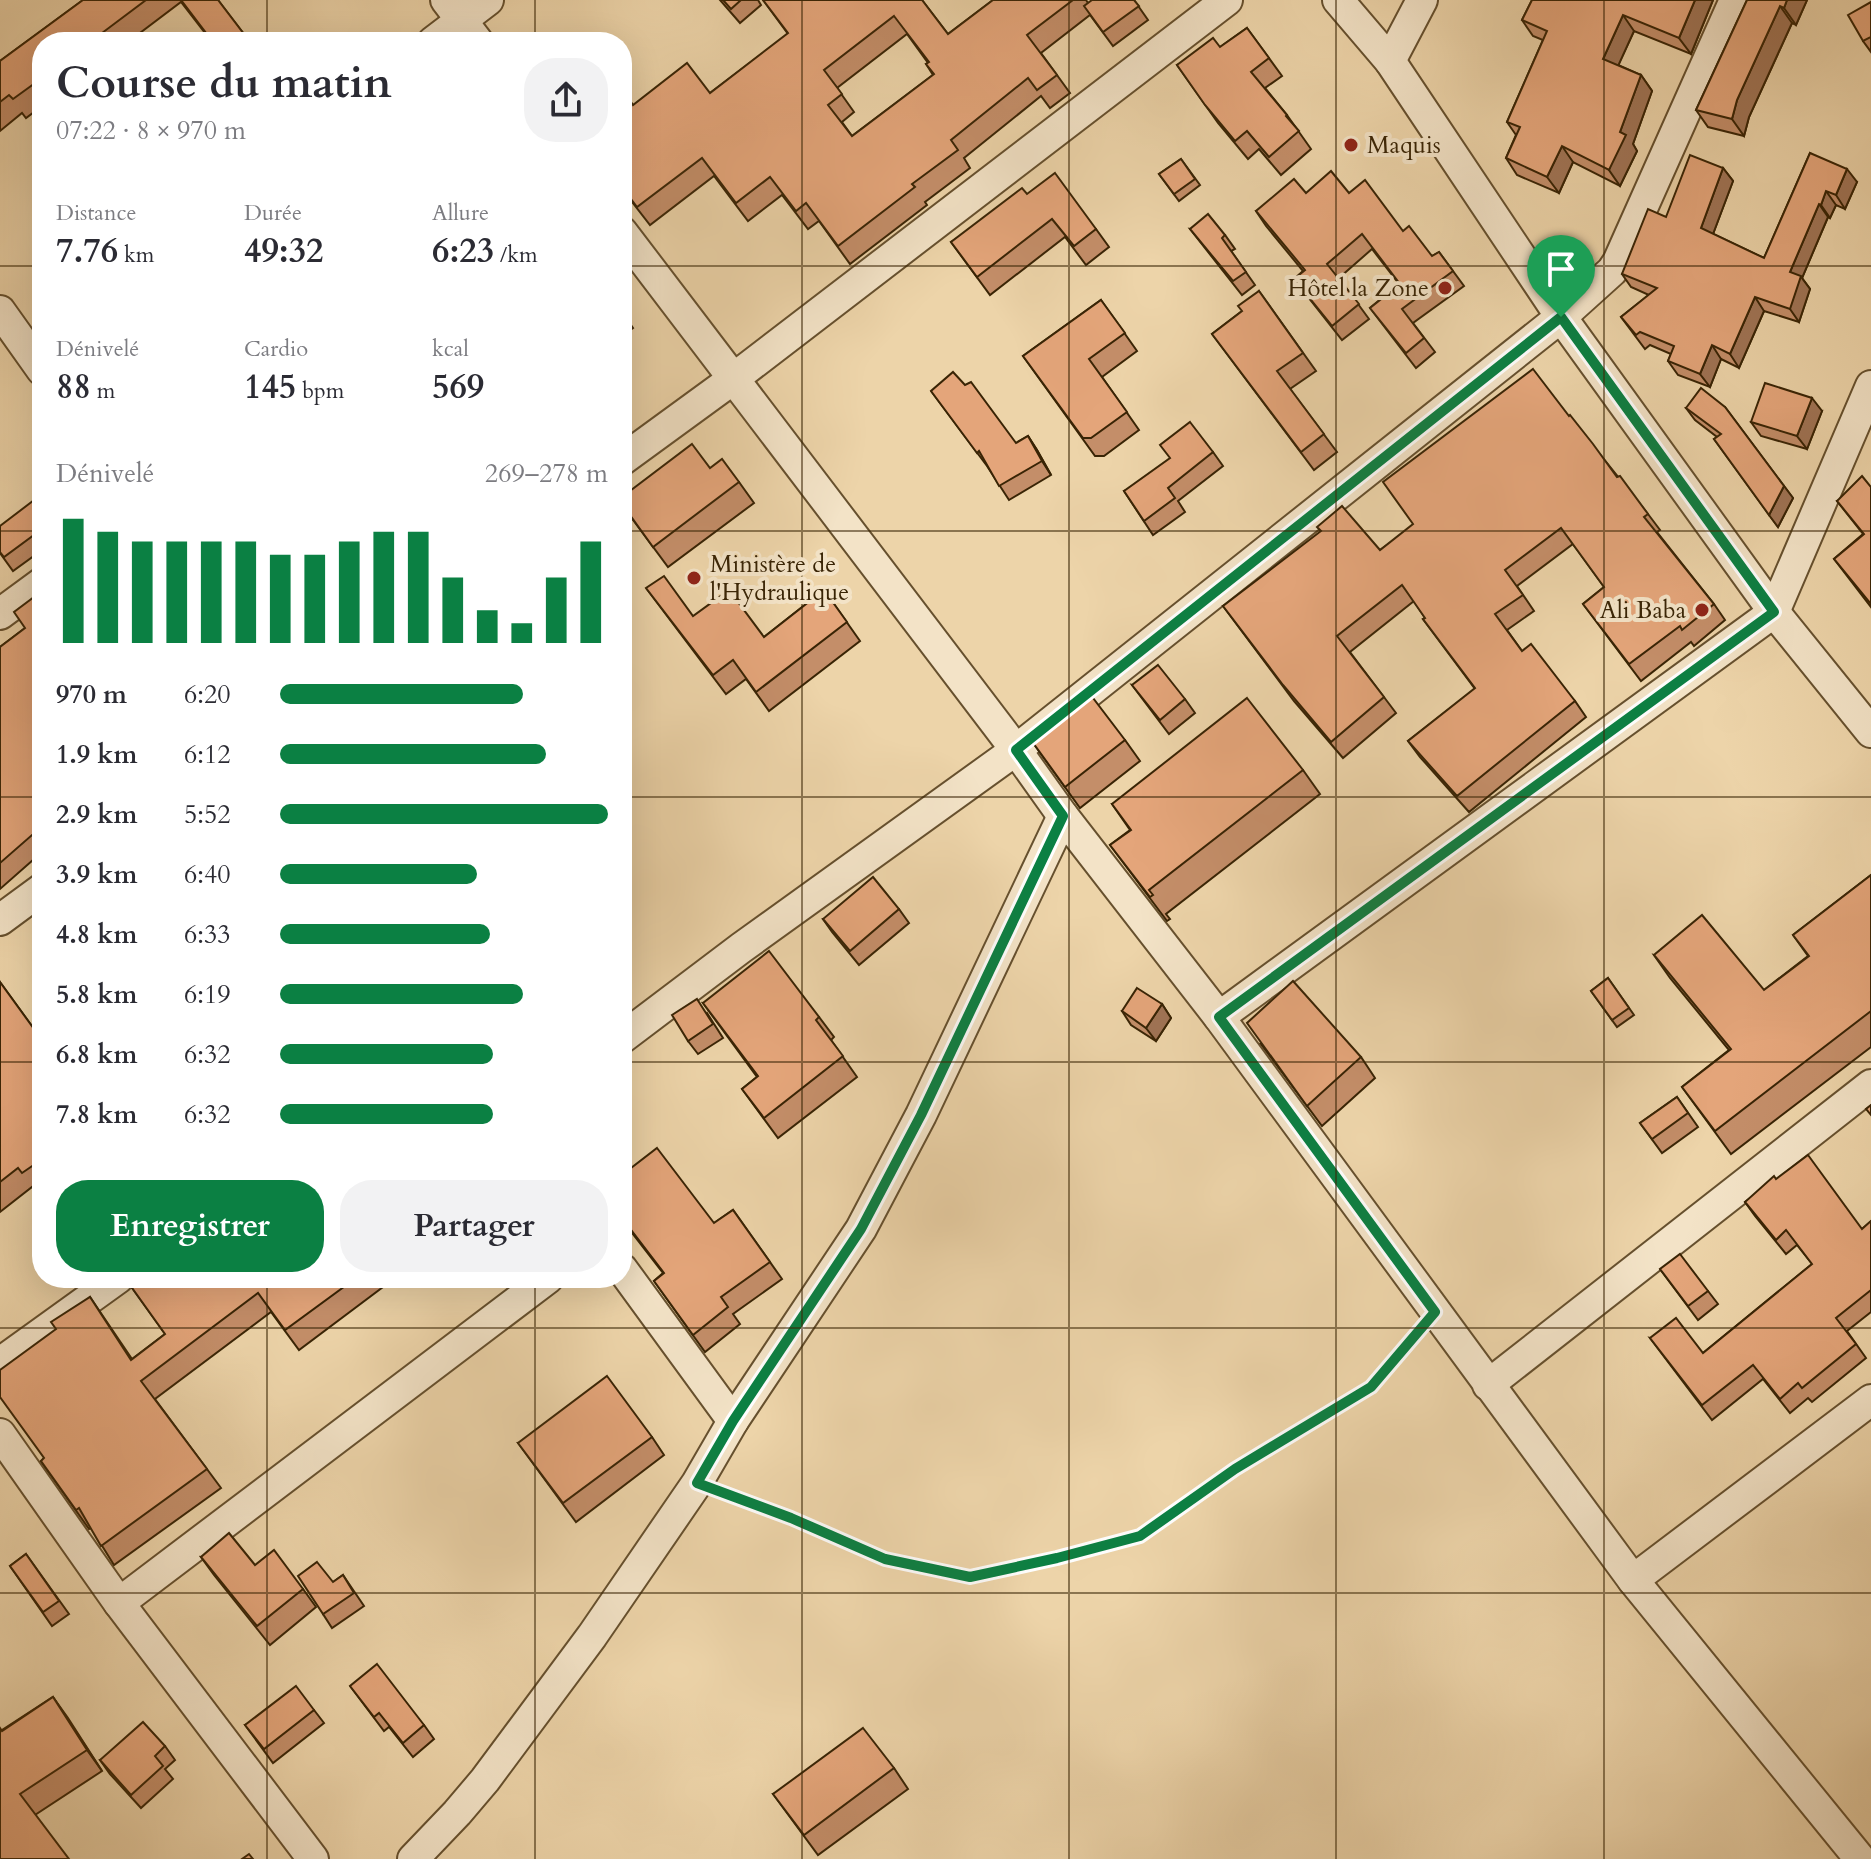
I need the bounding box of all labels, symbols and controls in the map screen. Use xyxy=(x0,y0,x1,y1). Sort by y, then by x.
text: Course du matin xyxy=(56,53,392,113)
button: share xyxy=(524,58,608,142)
text: 07:22 · 8 × 970 m xyxy=(56,113,246,148)
place label: Maquis xyxy=(1367,129,1441,162)
marker: Maquis xyxy=(1342,136,1360,154)
text: Distance xyxy=(56,198,136,228)
text: Durée xyxy=(244,198,302,228)
text: Allure xyxy=(432,198,489,228)
text: 7.76 xyxy=(56,228,118,274)
text: 49:32 xyxy=(244,228,324,274)
text: 6:23 xyxy=(432,228,494,274)
pin xyxy=(1527,235,1595,317)
text: km xyxy=(118,240,154,270)
text: /km xyxy=(494,240,538,270)
icon: arrive xyxy=(1539,247,1583,291)
place label: Hôtel la Zone xyxy=(1287,272,1429,305)
marker: Hôtel la Zone xyxy=(1436,279,1454,297)
text: Dénivelé xyxy=(56,334,139,364)
text: Cardio xyxy=(244,334,308,364)
text: kcal xyxy=(432,334,469,364)
text: 88 xyxy=(56,364,91,410)
text: 145 xyxy=(244,364,296,410)
text: 569 xyxy=(432,364,484,410)
text: m xyxy=(91,376,115,406)
text: bpm xyxy=(296,376,344,406)
text: Dénivelé xyxy=(56,456,154,491)
text: 269–278 m xyxy=(485,456,608,491)
place label: Ministère de l'Hydraulique xyxy=(710,548,849,609)
marker: Ministère de l'Hydraulique xyxy=(685,569,703,587)
place label: Ali Baba xyxy=(1600,594,1687,627)
marker: Ali Baba xyxy=(1693,601,1711,619)
text: 970 m xyxy=(56,677,127,712)
text: 6:20 xyxy=(184,677,231,712)
text: 1.9 km xyxy=(56,737,137,772)
text: 6:12 xyxy=(184,737,231,772)
text: 2.9 km xyxy=(56,797,137,832)
text: 5:52 xyxy=(184,797,231,832)
text: 3.9 km xyxy=(56,857,137,892)
text: 6:40 xyxy=(184,857,231,892)
text: 4.8 km xyxy=(56,917,137,952)
text: 6:33 xyxy=(184,917,231,952)
text: 5.8 km xyxy=(56,977,137,1012)
text: 6:19 xyxy=(184,977,231,1012)
text: 6.8 km xyxy=(56,1037,137,1072)
text: 6:32 xyxy=(184,1037,231,1072)
text: 7.8 km xyxy=(56,1097,137,1132)
text: 6:32 xyxy=(184,1097,231,1132)
button: Enregistrer xyxy=(56,1180,324,1272)
button: Partager xyxy=(340,1180,608,1272)

